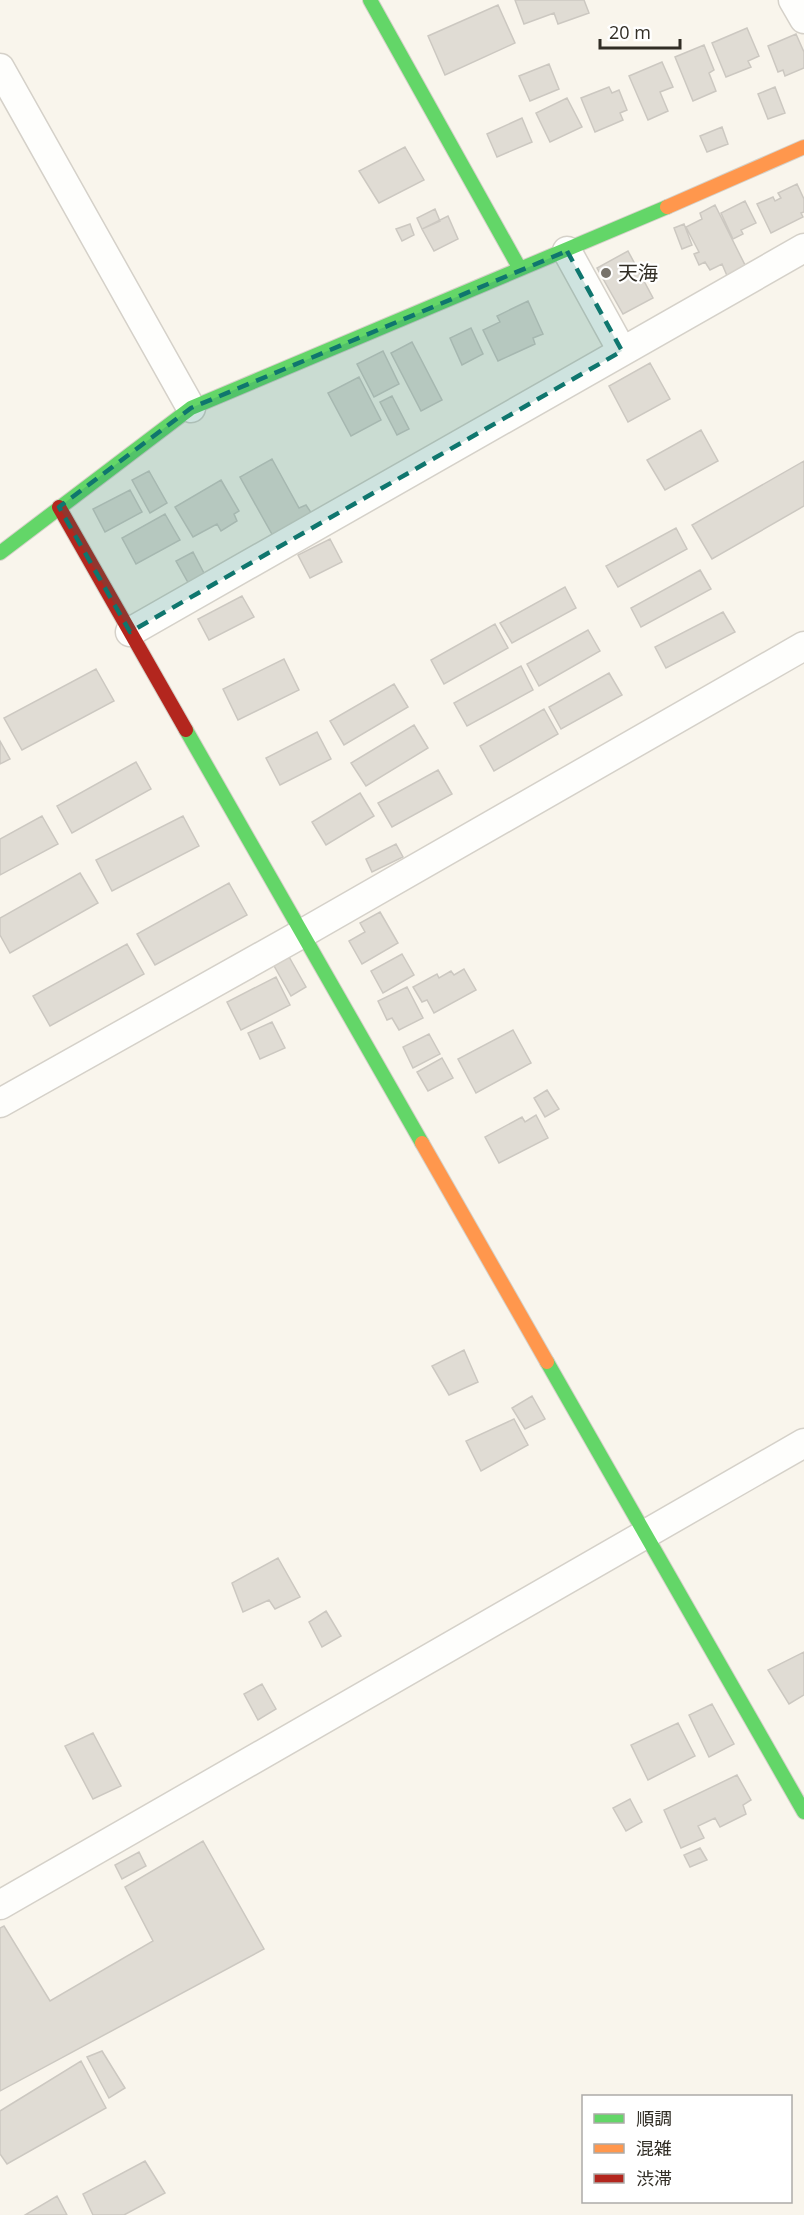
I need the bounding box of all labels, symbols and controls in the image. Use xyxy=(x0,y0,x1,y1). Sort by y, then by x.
scale bar xyxy=(600,12,680,50)
text: 20 m xyxy=(609,20,651,44)
place label: 天海 xyxy=(618,259,658,286)
marker: 天海 xyxy=(599,266,613,280)
legend xyxy=(582,2095,792,2203)
text: 順調 xyxy=(636,2106,672,2130)
text: 混雑 xyxy=(636,2136,672,2160)
text: 渋滞 xyxy=(636,2166,672,2190)

